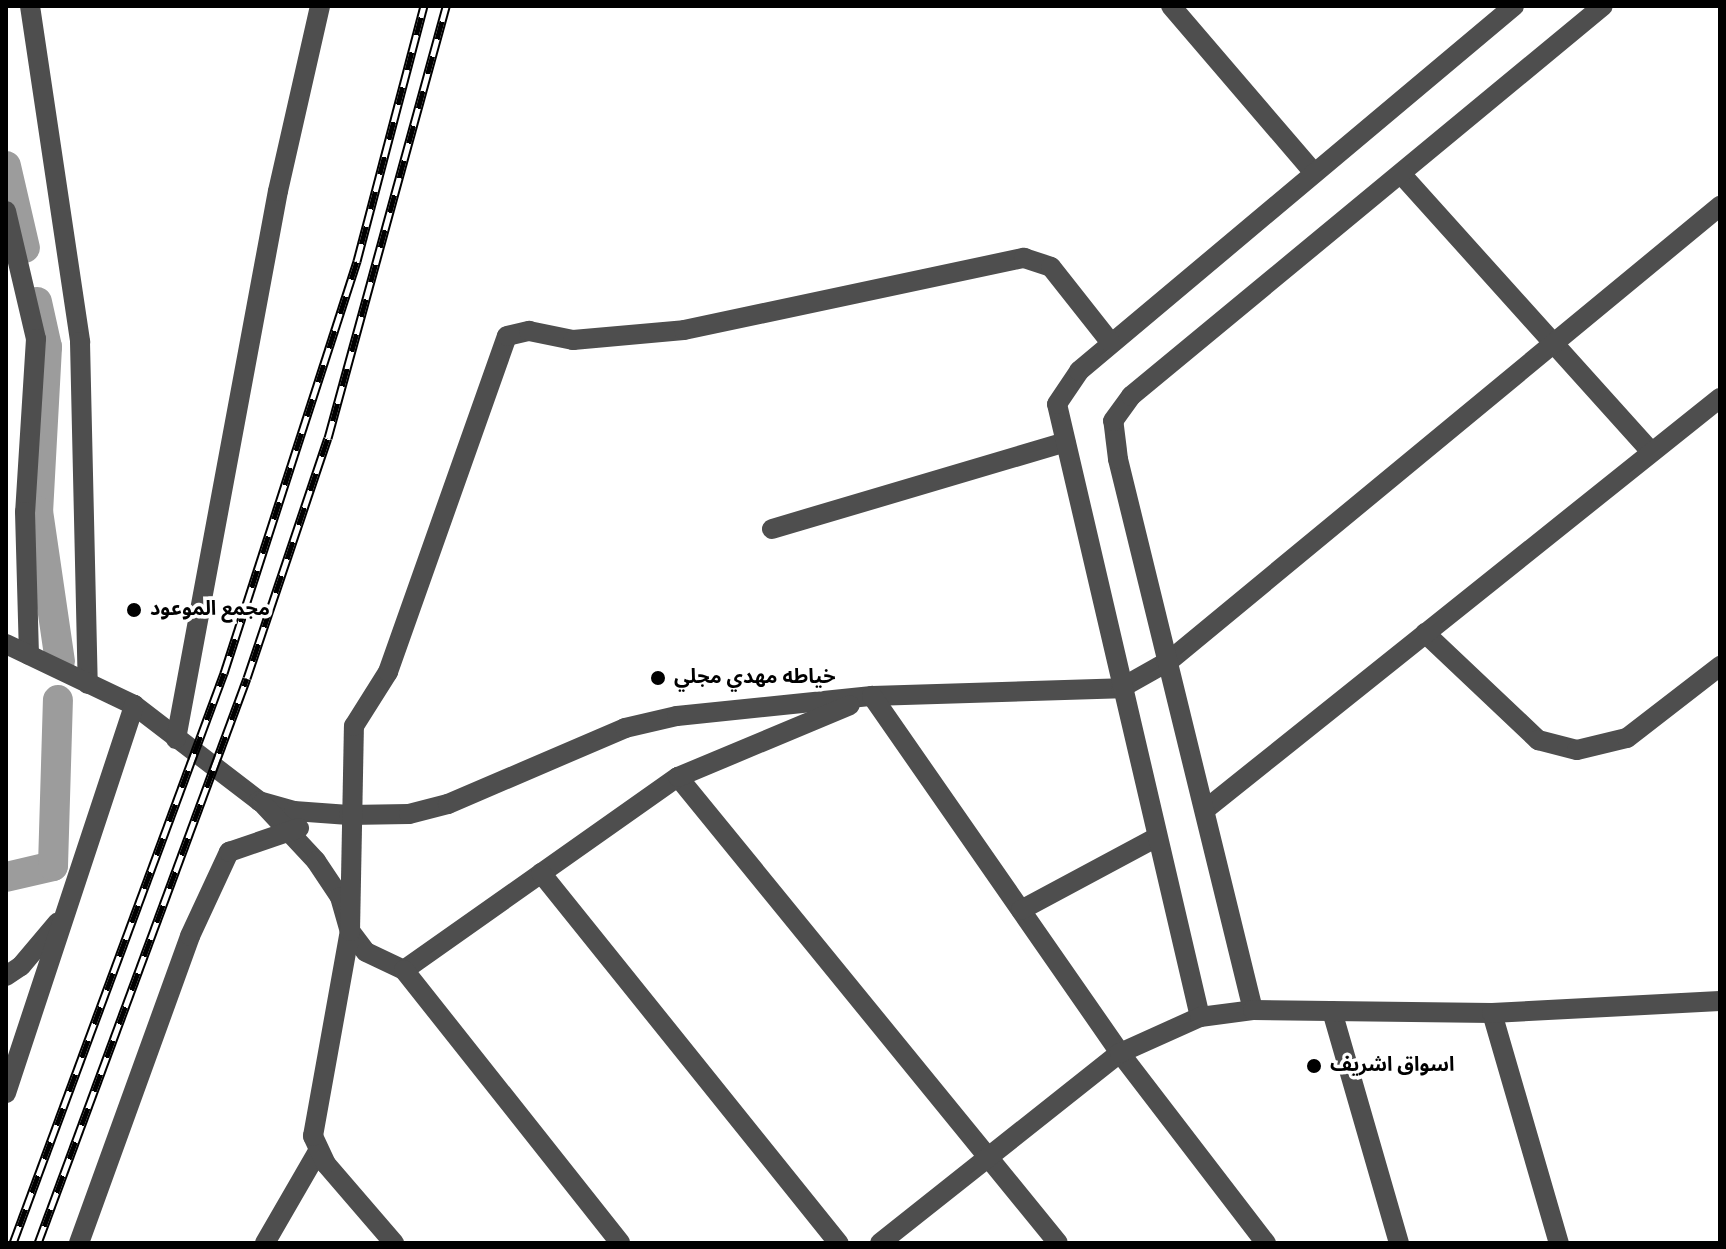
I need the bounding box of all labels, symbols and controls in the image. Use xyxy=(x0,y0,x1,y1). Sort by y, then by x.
place label: مجمع الموعود xyxy=(150,598,270,622)
marker: مجمع الموعود xyxy=(125,601,143,619)
place label: خياطه مهدي مجلي xyxy=(674,666,835,690)
marker: خياطه مهدي مجلي xyxy=(649,669,667,687)
place label: اسواق اشريف xyxy=(1330,1054,1454,1078)
marker: اسواق اشريف xyxy=(1305,1057,1323,1075)

